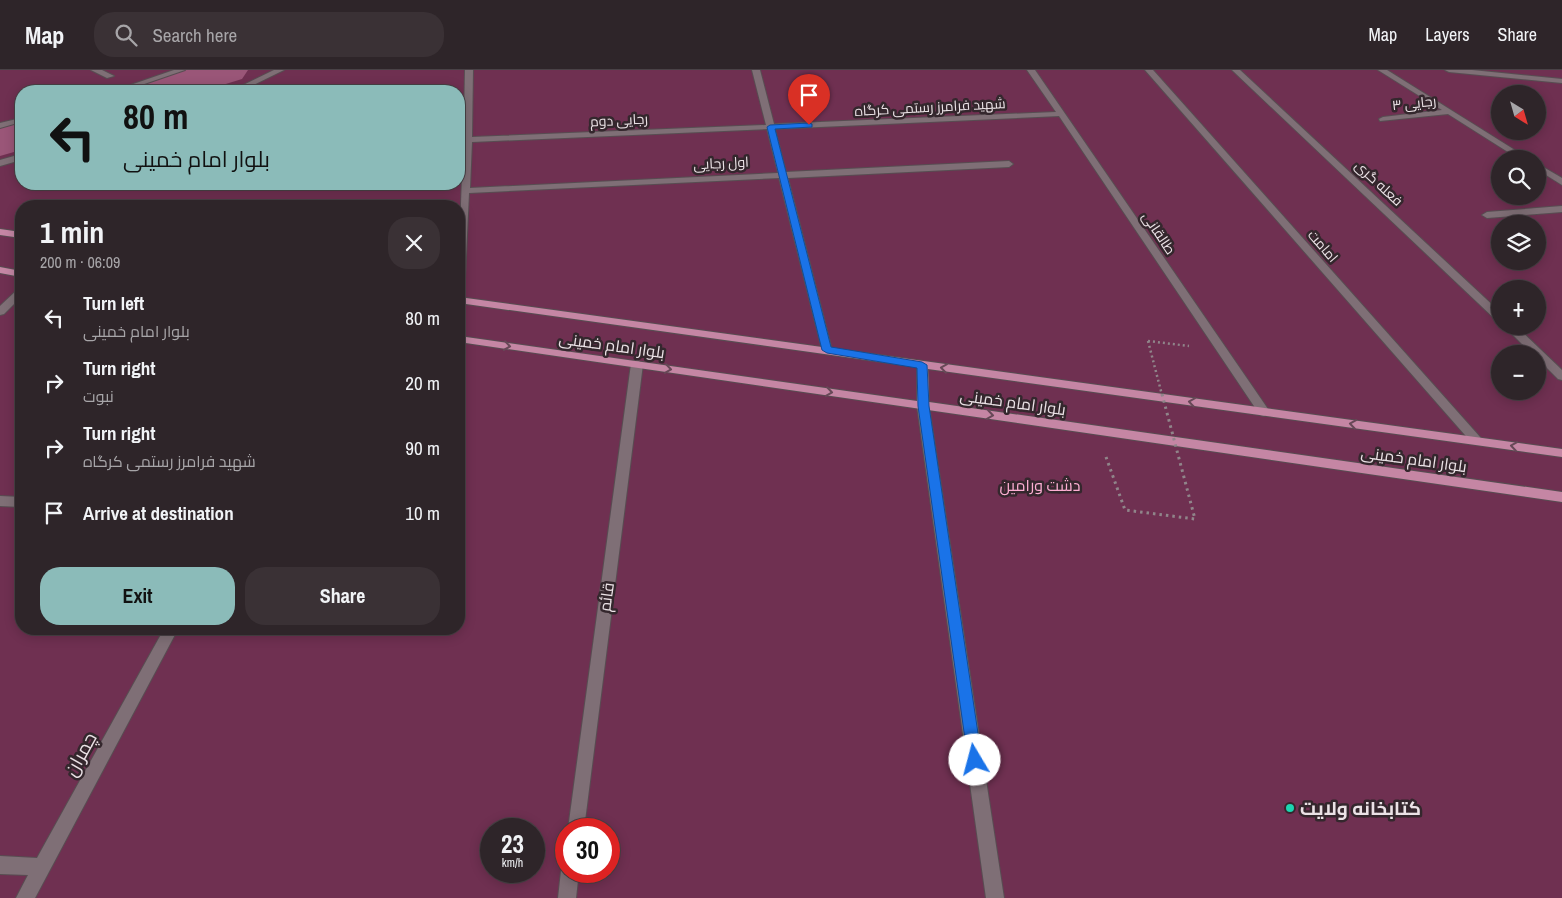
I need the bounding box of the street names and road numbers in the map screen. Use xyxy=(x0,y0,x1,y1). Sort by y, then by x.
street label: رجایی ۳ xyxy=(1391,92,1437,114)
street label: شهید فرامرز رستمی کرگاه xyxy=(854,94,1006,120)
street label: رجایی دوم xyxy=(590,109,649,132)
street label: اول رجایی xyxy=(693,153,749,173)
street label: فعله گری xyxy=(1351,156,1407,210)
street label: طالقانی xyxy=(1138,208,1180,258)
street label: امامت xyxy=(1304,226,1342,266)
street label: بلوار امام خمینی xyxy=(557,327,666,364)
street label: بلوار امام خمینی xyxy=(958,384,1067,421)
street label: بلوار امام خمینی xyxy=(1359,441,1468,478)
street label: قائم xyxy=(593,581,620,613)
street label: چمران xyxy=(57,727,103,781)

